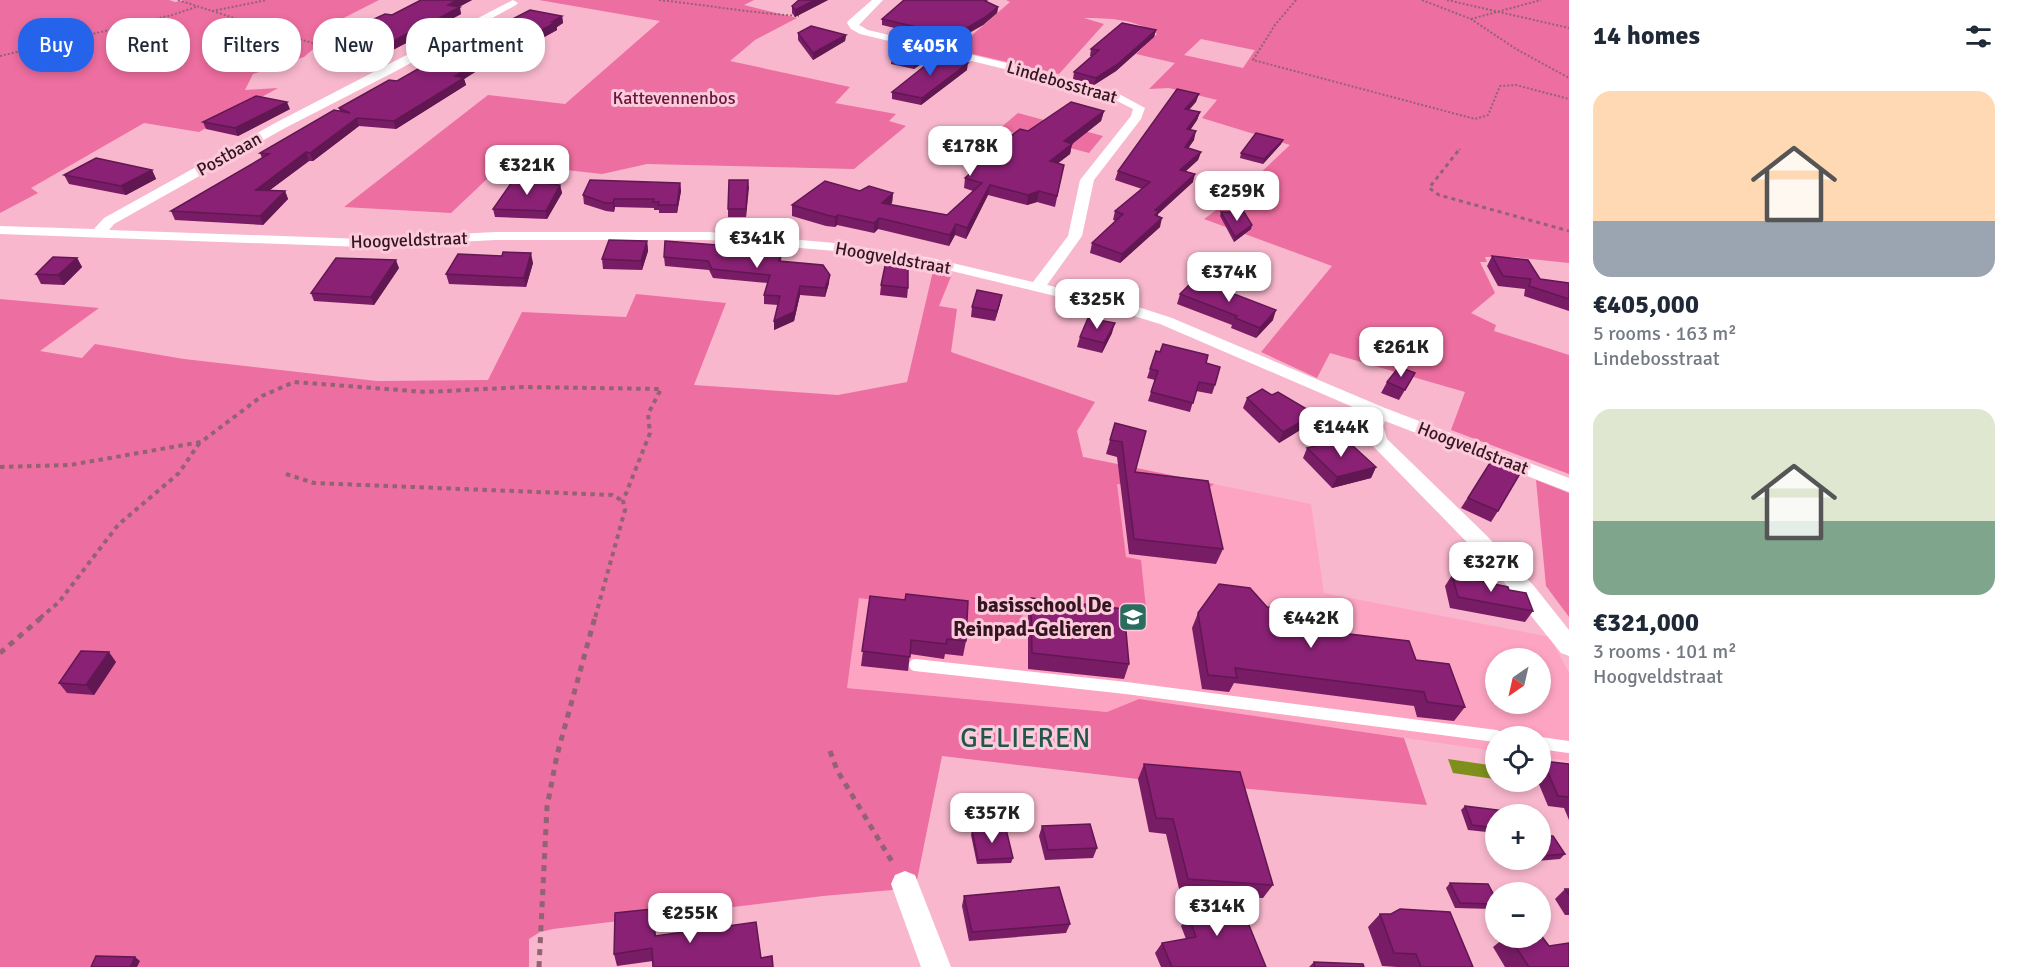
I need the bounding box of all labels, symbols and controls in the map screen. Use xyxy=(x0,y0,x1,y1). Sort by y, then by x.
chip: Buy xyxy=(18,18,94,72)
chip: Rent xyxy=(106,18,190,72)
chip: Filters xyxy=(202,18,301,72)
chip: New xyxy=(313,18,394,72)
chip: Apartment xyxy=(406,18,545,72)
text: 14 homes xyxy=(1593,20,1700,52)
icon: filters xyxy=(1962,20,1995,53)
pin: €405K xyxy=(888,26,972,77)
text: €405K xyxy=(902,33,958,58)
street label: Lindebosstraat xyxy=(1004,56,1120,108)
park label: Kattevennenbos xyxy=(612,87,736,109)
pin: €178K xyxy=(928,126,1012,177)
street label: Postbaan xyxy=(193,127,265,181)
icon: home xyxy=(1740,130,1848,238)
text: €178K xyxy=(942,133,998,158)
pin: €321K xyxy=(485,145,569,196)
text: €321K xyxy=(499,152,555,177)
pin: €259K xyxy=(1195,171,1279,222)
text: €259K xyxy=(1209,178,1265,203)
pin: €341K xyxy=(715,218,799,269)
text: €341K xyxy=(729,225,785,250)
street label: Hoogveldstraat xyxy=(350,227,468,253)
street label: Hoogveldstraat xyxy=(833,237,953,279)
pin: €374K xyxy=(1187,252,1271,303)
text: €374K xyxy=(1201,259,1257,284)
pin: €325K xyxy=(1055,279,1139,330)
text: €325K xyxy=(1069,286,1125,311)
text: €405,000 xyxy=(1593,289,1699,321)
text: 5 rooms · 163 m² xyxy=(1593,321,1737,346)
pin: €261K xyxy=(1359,327,1443,378)
text: €261K xyxy=(1373,334,1429,359)
text: Lindebosstraat xyxy=(1593,346,1720,371)
pin: €144K xyxy=(1299,407,1383,458)
text: €144K xyxy=(1313,414,1369,439)
street label: Hoogveldstraat xyxy=(1414,417,1532,479)
icon: home xyxy=(1740,448,1848,556)
pin: €327K xyxy=(1449,542,1533,593)
text: €327K xyxy=(1463,549,1519,574)
place label: basisschool De Reinpad-Gelieren xyxy=(953,592,1112,642)
pin: €442K xyxy=(1269,598,1353,649)
school or university icon: basisschool De Reinpad-Gelieren xyxy=(1117,601,1149,633)
text: €442K xyxy=(1283,605,1339,630)
text: €321,000 xyxy=(1593,607,1699,639)
text: 3 rooms · 101 m² xyxy=(1593,639,1737,664)
north arrow xyxy=(1485,648,1551,714)
map controls xyxy=(1485,648,1551,948)
text: Hoogveldstraat xyxy=(1593,664,1723,689)
district label: GELIEREN xyxy=(960,722,1092,755)
button: locate xyxy=(1485,726,1551,792)
pin: €357K xyxy=(950,793,1034,844)
text: €357K xyxy=(964,800,1020,825)
button: + xyxy=(1485,804,1551,870)
button: − xyxy=(1485,882,1551,948)
pin: €314K xyxy=(1175,886,1259,937)
pin: €255K xyxy=(648,893,732,944)
text: €314K xyxy=(1189,893,1245,918)
text: €255K xyxy=(662,900,718,925)

